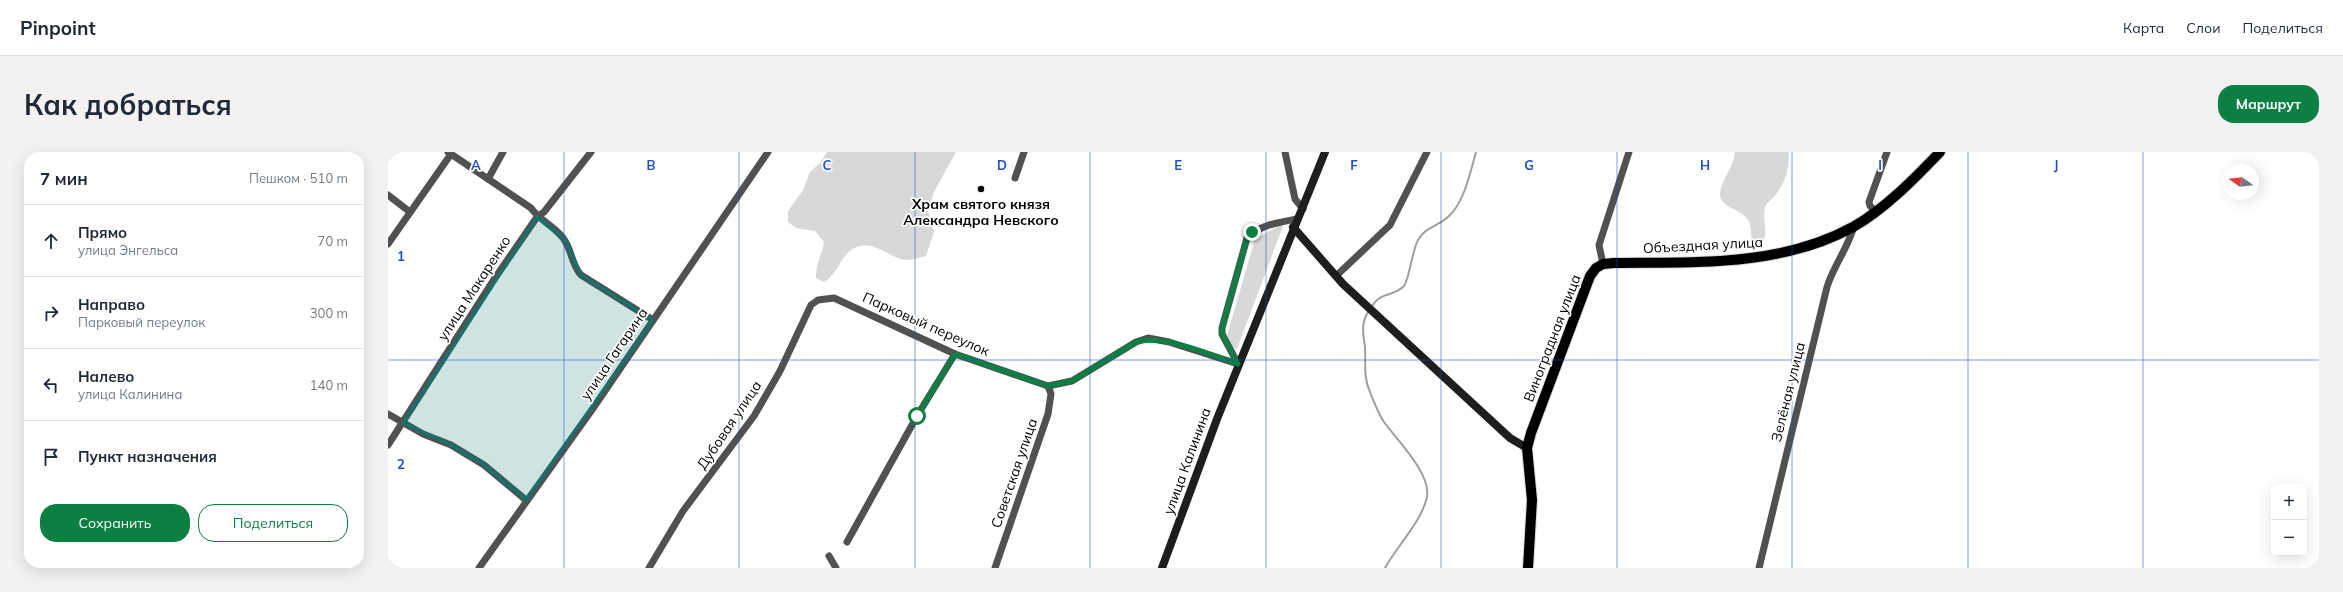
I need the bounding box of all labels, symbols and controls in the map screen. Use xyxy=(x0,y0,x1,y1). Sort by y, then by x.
text: Pinpoint xyxy=(20,16,96,40)
text: Карта xyxy=(2123,19,2164,37)
text: Слои xyxy=(2186,19,2221,37)
text: Поделиться xyxy=(2243,19,2323,37)
button: Маршрут xyxy=(2218,85,2319,123)
text: Как добраться xyxy=(24,87,232,122)
text: A xyxy=(471,157,481,173)
text: B xyxy=(647,157,656,173)
text: C xyxy=(823,157,832,173)
text: D xyxy=(997,157,1007,173)
text: E xyxy=(1174,157,1182,173)
text: F xyxy=(1350,157,1358,173)
text: G xyxy=(1524,157,1534,173)
text: H xyxy=(1700,157,1710,173)
text: I xyxy=(1878,157,1882,173)
text: J xyxy=(2054,157,2058,173)
north arrow xyxy=(2223,164,2259,200)
text: 7 мин xyxy=(40,168,88,189)
text: Пешком · 510 m xyxy=(249,170,348,186)
marker: Храм святого князя Александра Невского xyxy=(976,184,986,194)
place label: Храм святого князя Александра Невского xyxy=(903,195,1059,229)
text: Прямо xyxy=(78,223,127,242)
route end xyxy=(1243,223,1261,241)
icon: ahead xyxy=(40,230,62,252)
street label: улица Макаренко xyxy=(433,232,515,344)
text: 70 m xyxy=(318,233,348,249)
street label: Объездная улица xyxy=(1642,233,1764,257)
text: улица Энгельса xyxy=(78,242,178,258)
text: 1 xyxy=(397,248,405,264)
street label: Виноградная улица xyxy=(1519,272,1585,404)
street label: Парковый переулок xyxy=(860,288,993,360)
text: Направо xyxy=(78,295,145,314)
icon: right xyxy=(40,302,62,324)
street label: улица Гагарина xyxy=(576,304,652,404)
text: 300 m xyxy=(310,305,348,321)
text: Парковый переулок xyxy=(78,314,205,330)
street label: Зелёная улица xyxy=(1767,340,1809,444)
text: Налево xyxy=(78,367,134,386)
icon: left xyxy=(40,374,62,396)
text: 140 m xyxy=(310,377,348,393)
street label: Дубовая улица xyxy=(693,377,765,473)
text: улица Калинина xyxy=(78,386,182,402)
street label: улица Калинина xyxy=(1159,405,1215,517)
route start xyxy=(908,407,926,425)
street label: Советская улица xyxy=(987,416,1041,530)
icon: arrive xyxy=(40,446,62,468)
text: Пункт назначения xyxy=(78,447,217,466)
text: 2 xyxy=(397,456,405,472)
map controls xyxy=(2271,484,2307,556)
button: + xyxy=(2271,484,2307,520)
button: Сохранить xyxy=(40,504,190,542)
button: Поделиться xyxy=(198,504,348,542)
button: − xyxy=(2271,520,2307,556)

